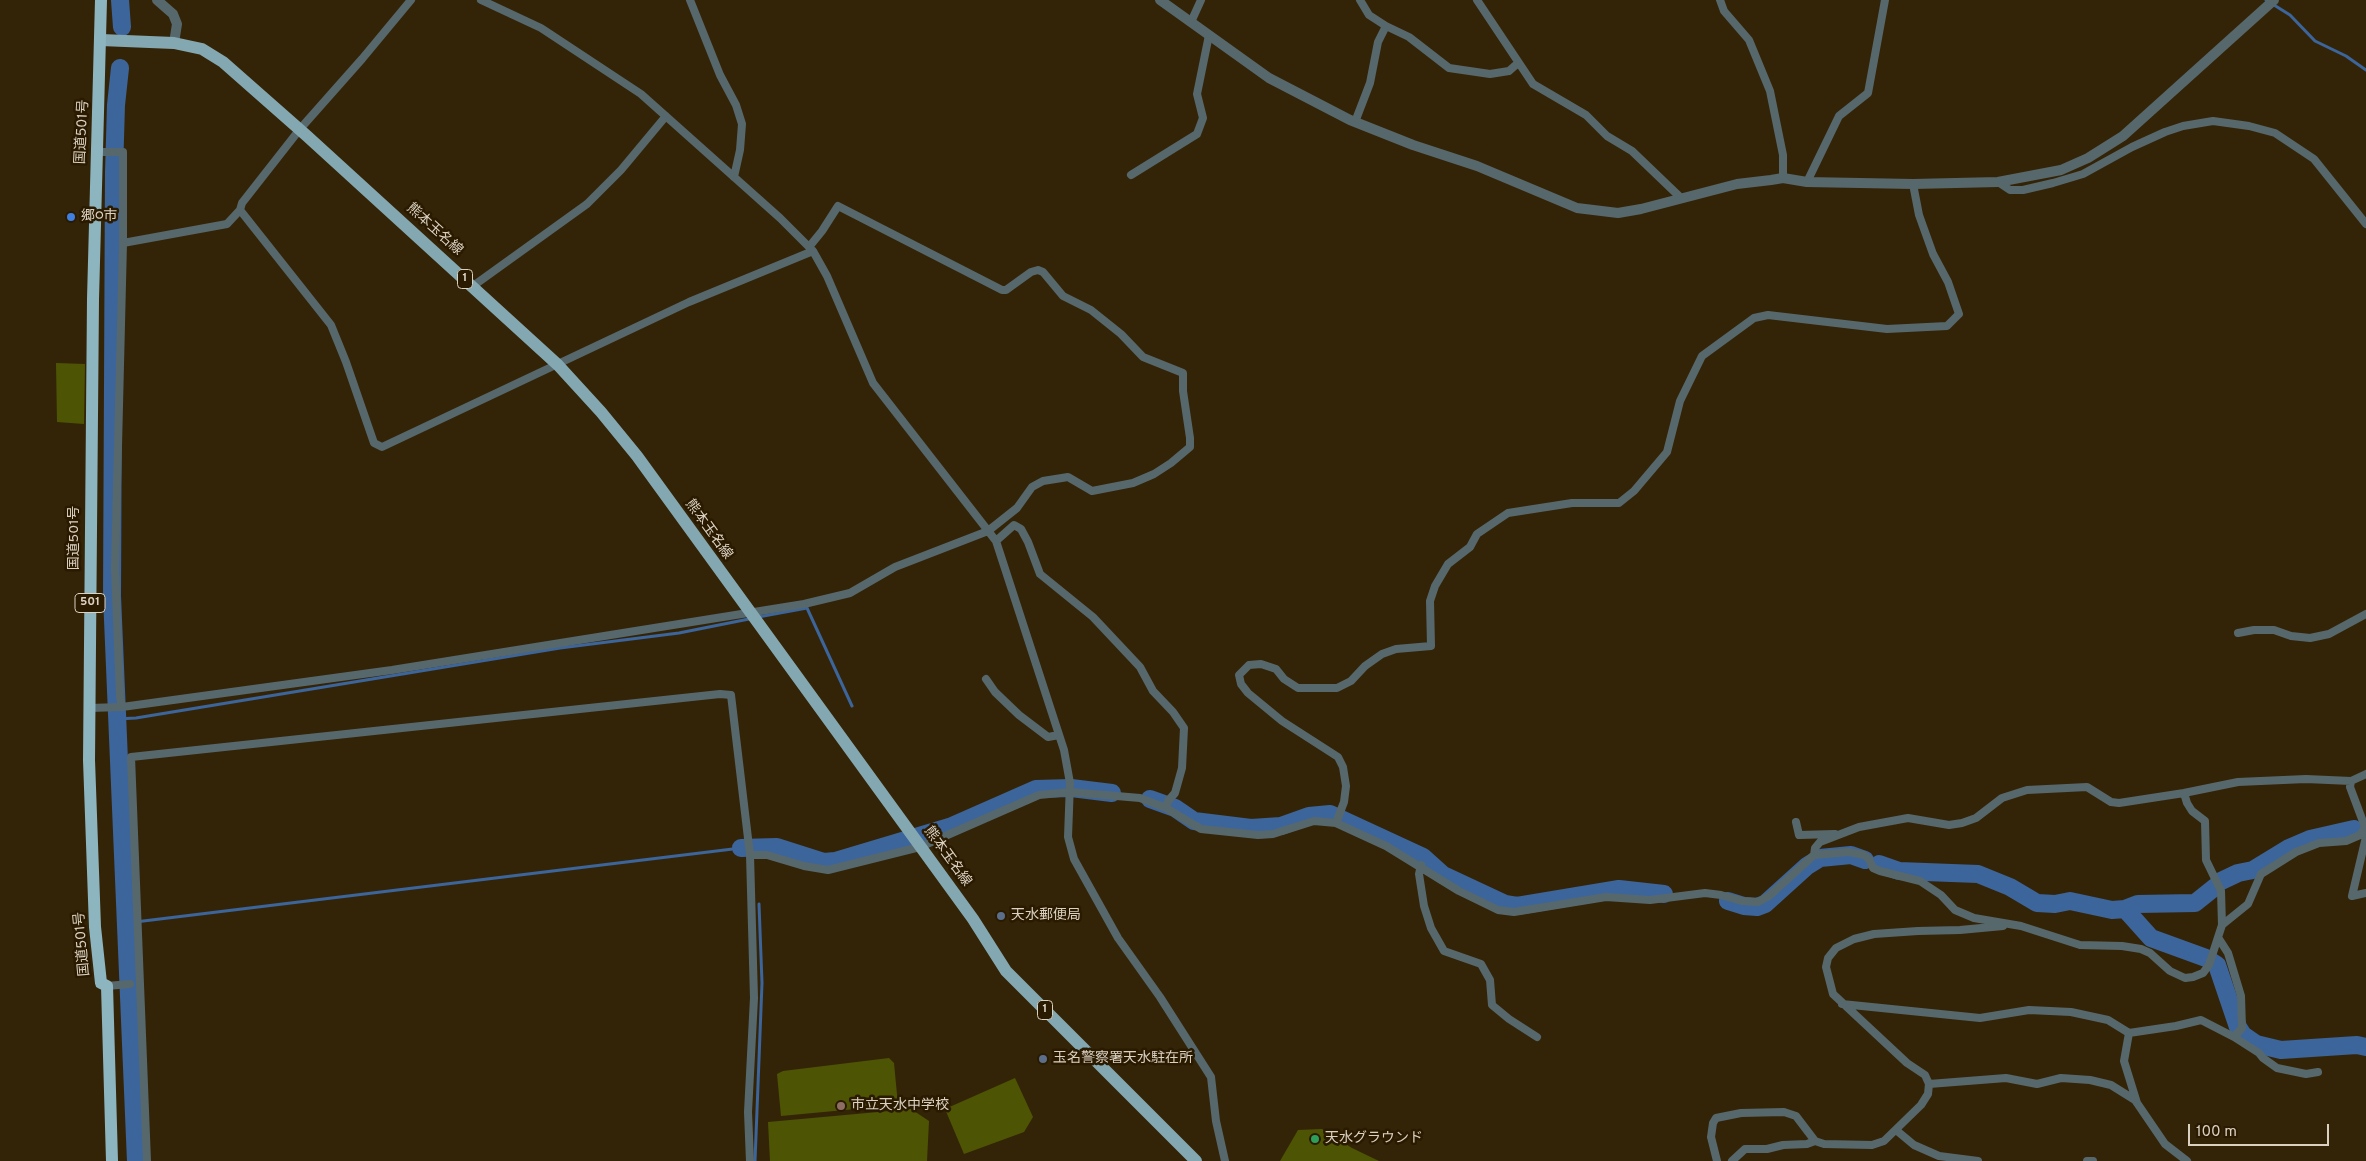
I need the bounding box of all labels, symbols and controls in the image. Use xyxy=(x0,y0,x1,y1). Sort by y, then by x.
street label: 国道501号 xyxy=(73,99,93,165)
street label: 熊本玉名線 xyxy=(402,200,466,260)
place label: 郷○市 xyxy=(81,209,118,225)
marker: 郷○市 xyxy=(65,211,77,223)
road number: 1 xyxy=(458,270,472,288)
street label: 熊本玉名線 xyxy=(681,497,735,563)
street label: 国道501号 xyxy=(67,506,83,570)
road number: 501 xyxy=(75,594,105,612)
street label: 熊本玉名線 xyxy=(920,824,974,890)
place label: 天水郵便局 xyxy=(1011,908,1081,924)
marker: 天水郵便局 xyxy=(995,910,1007,922)
street label: 国道501号 xyxy=(72,911,94,977)
road number: 1 xyxy=(1038,1000,1052,1020)
place label: 玉名警察署天水駐在所 xyxy=(1053,1051,1193,1067)
marker: 玉名警察署天水駐在所 xyxy=(1037,1053,1049,1065)
place label: 市立天水中学校 xyxy=(851,1098,949,1114)
marker: 市立天水中学校 xyxy=(835,1100,847,1112)
scale bar xyxy=(2191,1114,2332,1146)
text: 100 m xyxy=(2196,1123,2237,1142)
place label: 天水グラウンド xyxy=(1325,1131,1423,1147)
marker: 天水グラウンド xyxy=(1309,1133,1321,1145)

